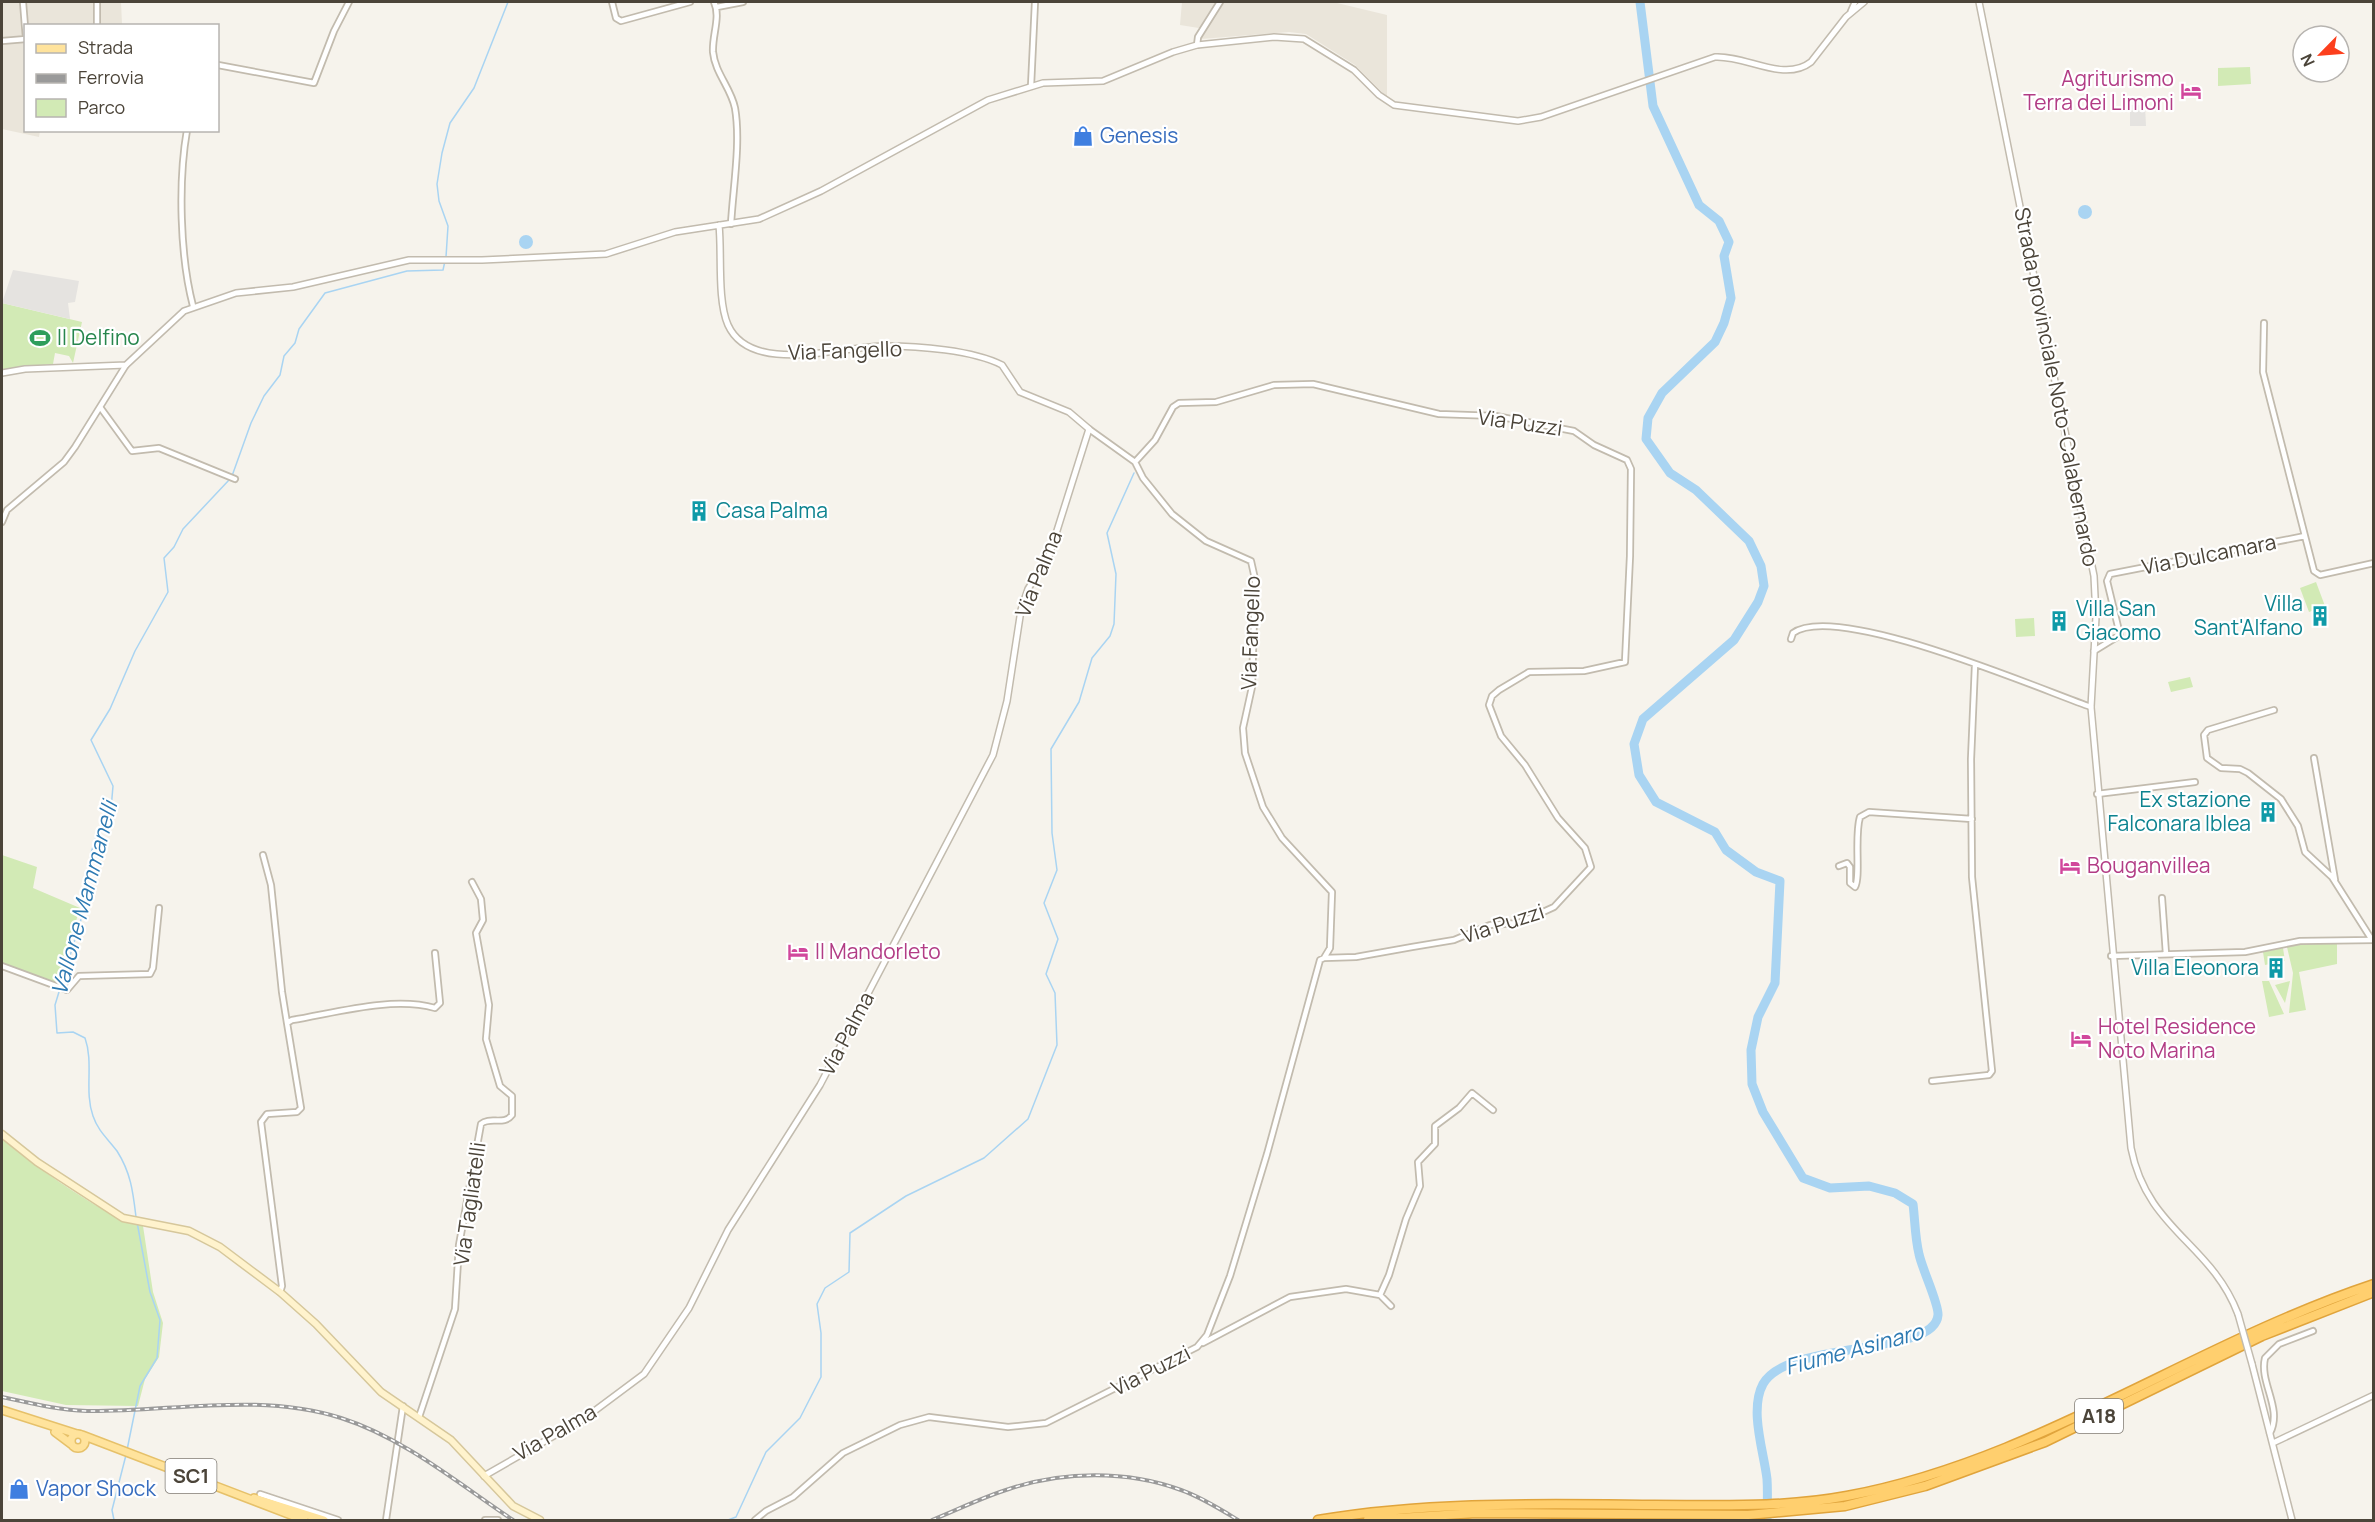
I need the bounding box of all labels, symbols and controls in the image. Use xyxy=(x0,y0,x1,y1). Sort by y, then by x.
legend xyxy=(24,24,219,132)
north arrow xyxy=(2291,24,2351,84)
text: Strada xyxy=(78,35,133,59)
text: N xyxy=(2295,50,2320,70)
place label: Agriturismo Terra dei Limoni xyxy=(2023,64,2174,116)
text: Ferrovia xyxy=(78,65,144,89)
hotel icon: Agriturismo Terra dei Limoni xyxy=(2179,79,2203,103)
text: Parco xyxy=(78,95,125,119)
place label: Genesis xyxy=(1100,121,1178,149)
shop icon: Genesis xyxy=(1071,124,1095,148)
street label: Strada provinciale Noto-Calabernardo xyxy=(2008,205,2106,569)
place label: Il Delfino xyxy=(57,323,140,351)
sports icon: Il Delfino xyxy=(28,326,52,350)
street label: Via Fangello xyxy=(787,334,903,366)
street label: Via Puzzi xyxy=(1476,402,1564,442)
place label: Casa Palma xyxy=(716,496,828,524)
building icon: Casa Palma xyxy=(687,499,711,523)
street label: Via Palma xyxy=(1008,526,1068,621)
street label: Via Dulcamara xyxy=(2139,527,2278,581)
street label: Via Fangello xyxy=(1234,575,1266,691)
place label: Villa Sant'Alfano xyxy=(2194,589,2303,641)
place label: Villa San Giacomo xyxy=(2076,594,2161,646)
building icon: Villa Sant'Alfano xyxy=(2308,604,2332,628)
building icon: Villa San Giacomo xyxy=(2047,609,2071,633)
place label: Ex stazione Falconara Iblea xyxy=(2107,785,2251,837)
water label: Vallone Mammanelli xyxy=(44,795,125,998)
building icon: Ex stazione Falconara Iblea xyxy=(2256,800,2280,824)
place label: Bouganvillea xyxy=(2087,851,2210,879)
hotel icon: Bouganvillea xyxy=(2058,854,2082,878)
street label: Via Puzzi xyxy=(1458,897,1548,950)
place label: Il Mandorleto xyxy=(815,937,941,965)
hotel icon: Il Mandorleto xyxy=(786,940,810,964)
place label: Villa Eleonora xyxy=(2131,953,2259,981)
building icon: Villa Eleonora xyxy=(2264,956,2288,980)
street label: Via Palma xyxy=(812,987,880,1080)
place label: Hotel Residence Noto Marina xyxy=(2098,1012,2256,1064)
hotel icon: Hotel Residence Noto Marina xyxy=(2069,1027,2093,1051)
street label: Via Tagliatelli xyxy=(446,1140,492,1268)
water label: Fiume Asinaro xyxy=(1782,1316,1928,1382)
street label: Via Puzzi xyxy=(1106,1338,1195,1402)
street label: Via Palma xyxy=(508,1397,601,1467)
road number: A18 xyxy=(2075,1399,2123,1433)
road number: SC1 xyxy=(166,1459,216,1493)
place label: Vapor Shock xyxy=(36,1474,156,1502)
shop icon: Vapor Shock xyxy=(7,1477,31,1501)

